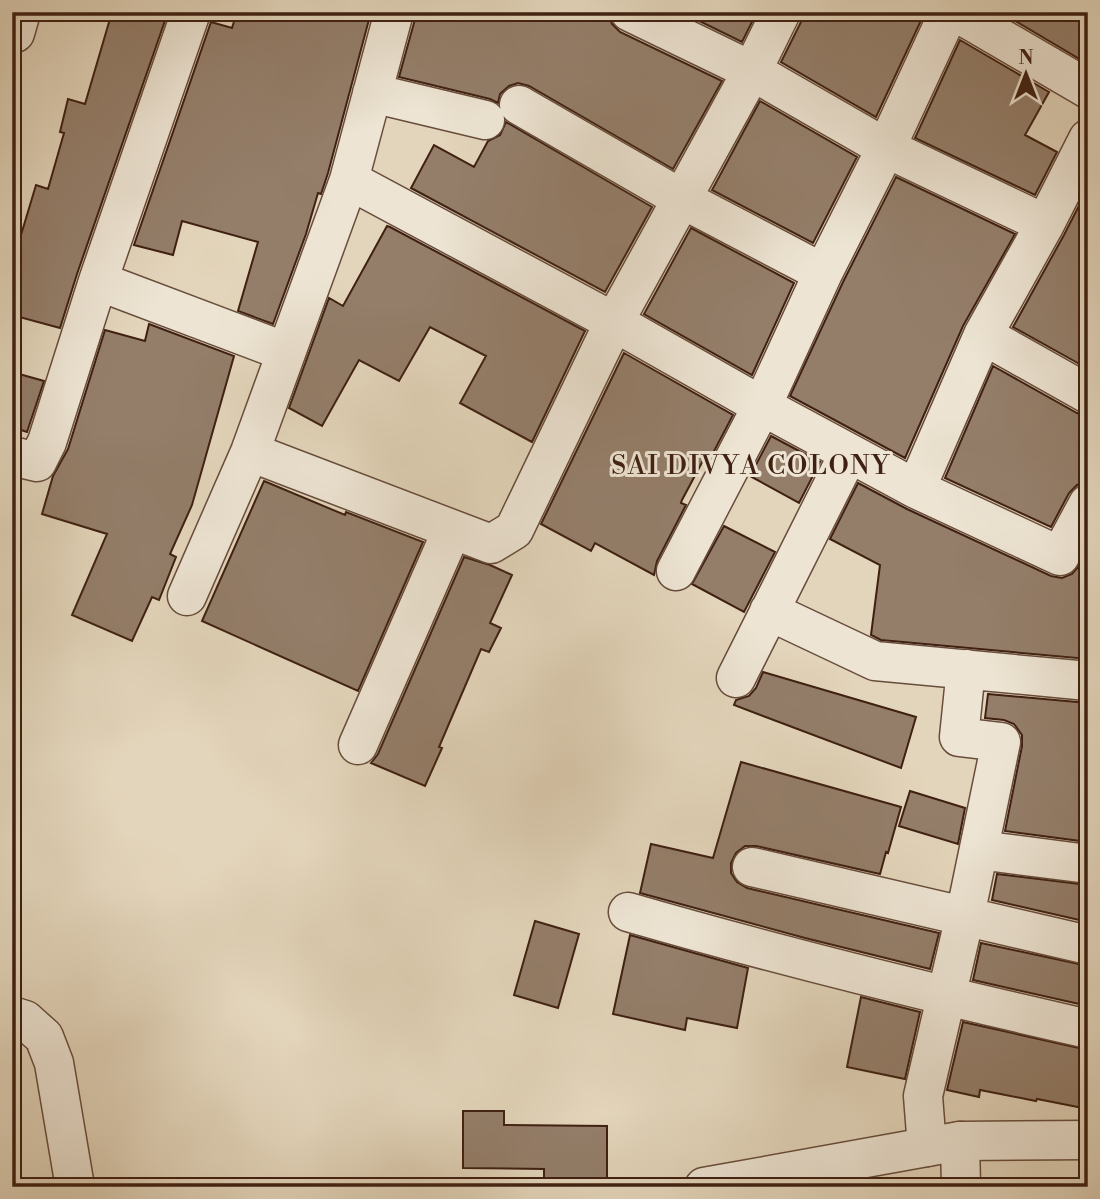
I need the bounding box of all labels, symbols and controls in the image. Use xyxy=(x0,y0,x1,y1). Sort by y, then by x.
north arrow xyxy=(992,38,1062,108)
text: N xyxy=(1018,46,1034,70)
district label: SAI DIVYA COLONY xyxy=(611,450,891,482)

